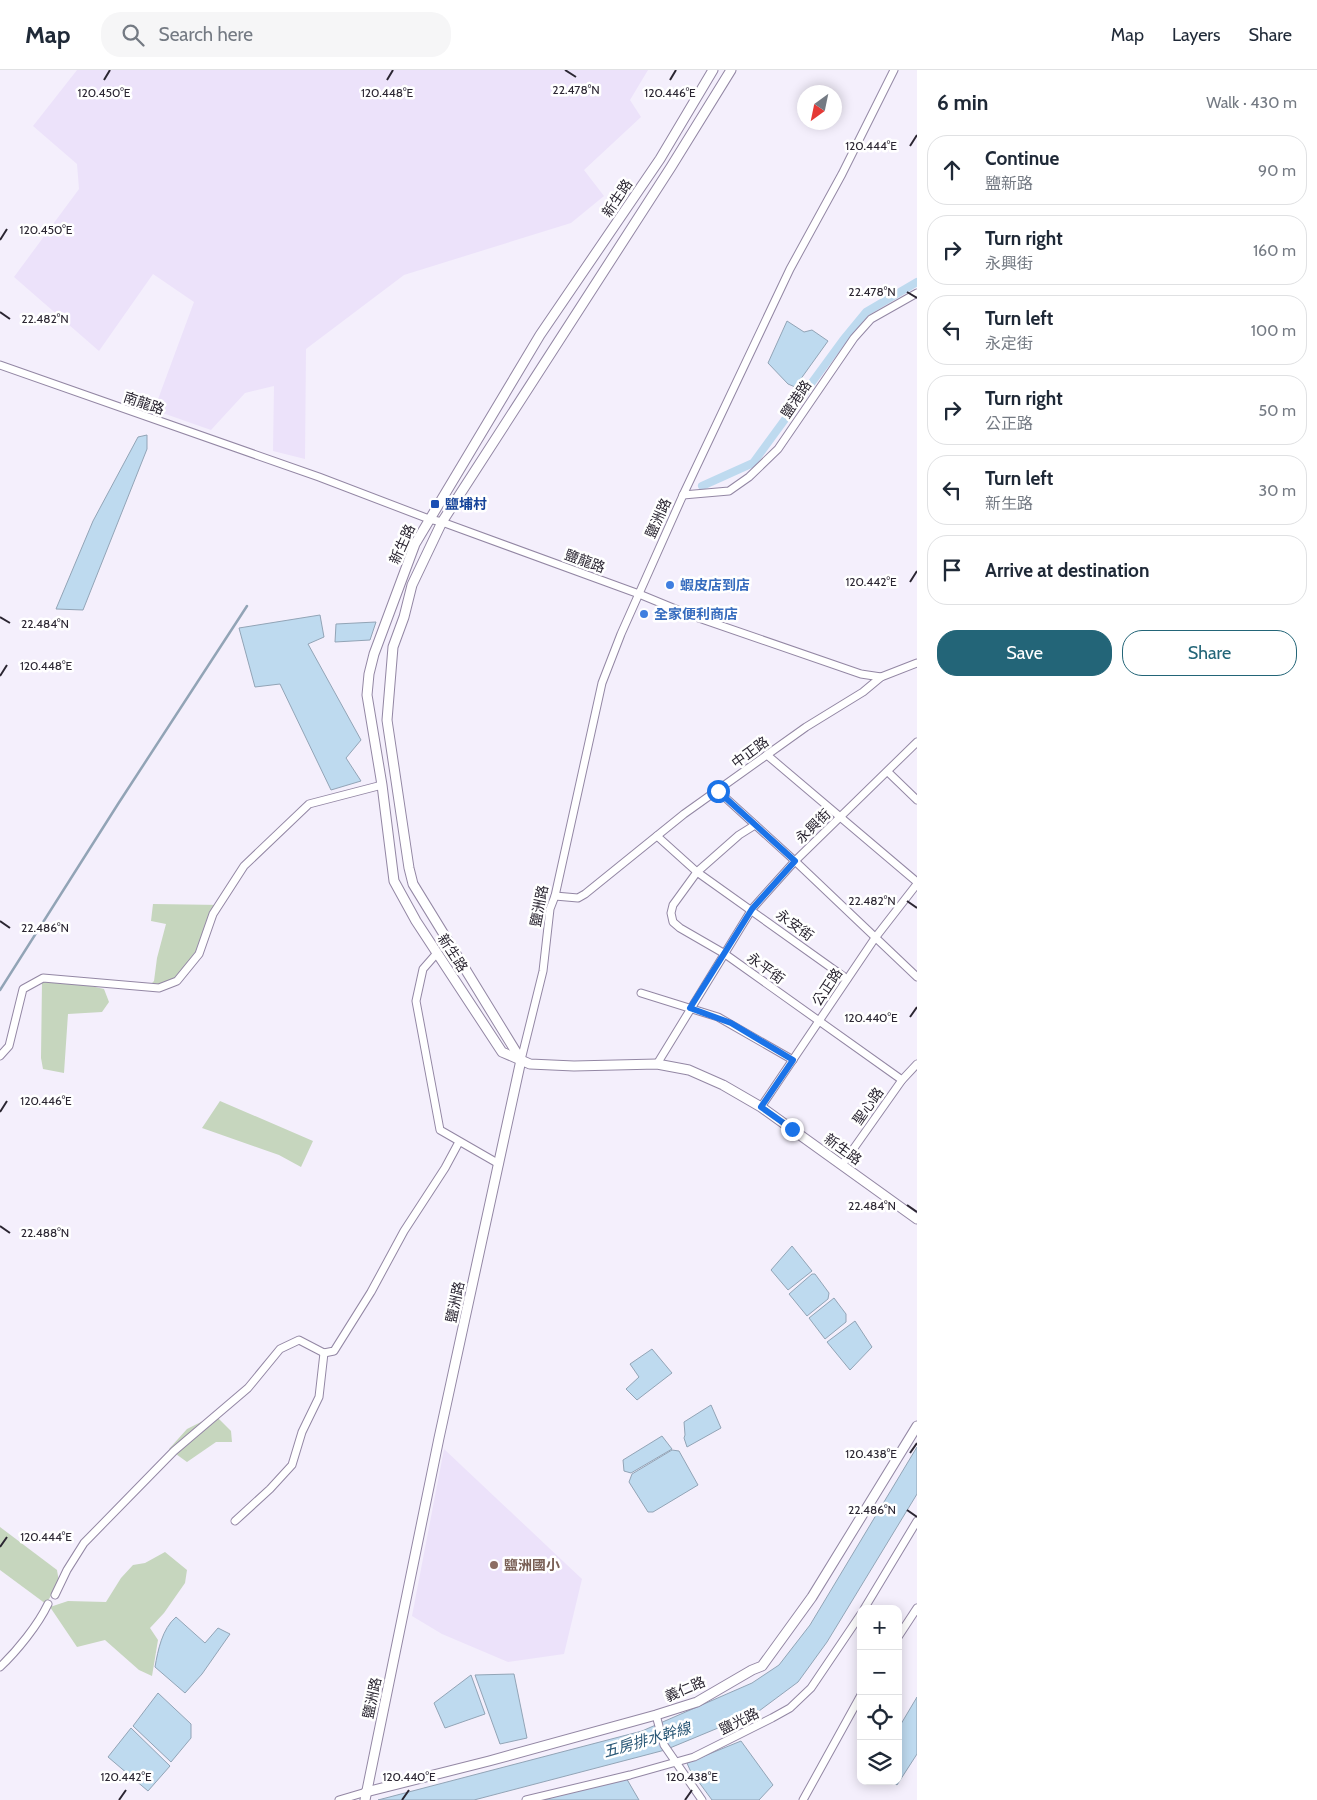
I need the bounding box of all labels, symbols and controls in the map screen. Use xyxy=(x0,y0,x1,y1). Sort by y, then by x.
search box xyxy=(101,12,451,57)
text: Map xyxy=(25,20,71,49)
icon: search xyxy=(119,21,147,49)
text: Search here xyxy=(159,23,253,46)
text: Map xyxy=(1111,24,1144,46)
text: Layers xyxy=(1172,24,1221,46)
text: Share xyxy=(1249,24,1292,46)
text: 22.478°N xyxy=(552,82,600,97)
text: 120.450°E xyxy=(78,85,131,100)
text: 120.448°E xyxy=(361,85,413,100)
text: 120.446°E xyxy=(644,85,696,100)
north arrow xyxy=(797,85,842,130)
text: 6 min xyxy=(937,90,988,115)
text: Walk · 430 m xyxy=(1206,93,1297,112)
text: 120.444°E xyxy=(845,138,897,153)
text: Continue xyxy=(985,147,1059,170)
icon: ahead xyxy=(938,156,966,184)
text: 90 m xyxy=(1258,161,1296,180)
text: 鹽新路 xyxy=(985,174,1033,193)
street label: 新生路 xyxy=(598,176,636,220)
text: 120.450°E xyxy=(20,222,73,237)
text: Turn right xyxy=(985,227,1063,250)
icon: right xyxy=(938,236,966,264)
text: 160 m xyxy=(1253,241,1296,260)
text: 永興街 xyxy=(985,254,1033,273)
text: 22.478°N xyxy=(848,284,896,299)
text: Turn left xyxy=(985,307,1053,330)
text: 22.482°N xyxy=(21,311,69,326)
icon: left xyxy=(938,316,966,344)
text: 100 m xyxy=(1251,321,1296,340)
text: 永定街 xyxy=(985,334,1033,353)
street label: 鹽港路 xyxy=(777,377,815,421)
text: Turn right xyxy=(985,387,1063,410)
street label: 南龍路 xyxy=(121,388,167,418)
icon: right xyxy=(938,396,966,424)
text: 50 m xyxy=(1259,401,1296,420)
text: 公正路 xyxy=(985,414,1033,433)
text: Turn left xyxy=(985,467,1053,490)
icon: left xyxy=(938,476,966,504)
text: 30 m xyxy=(1259,481,1296,500)
text: 新生路 xyxy=(985,494,1033,513)
place label: 鹽埔村 xyxy=(445,495,487,513)
street label: 鹽洲路 xyxy=(641,495,675,541)
marker: 鹽埔村 xyxy=(429,498,441,510)
street label: 新生路 xyxy=(385,521,419,567)
street label: 鹽龍路 xyxy=(562,545,608,577)
icon: arrive xyxy=(938,556,966,584)
text: Arrive at destination xyxy=(985,559,1149,582)
text: 120.442°E xyxy=(845,574,897,589)
place label: 蝦皮店到店 xyxy=(680,576,750,594)
marker: 蝦皮店到店 xyxy=(664,579,676,591)
place label: 全家便利商店 xyxy=(654,605,738,623)
marker: 全家便利商店 xyxy=(638,608,650,620)
text: 22.484°N xyxy=(21,616,69,631)
button: Save xyxy=(937,630,1112,676)
button: Share xyxy=(1122,630,1297,676)
text: 120.448°E xyxy=(20,658,72,673)
street label: 中正路 xyxy=(728,732,772,772)
route start xyxy=(707,780,730,803)
street label: 永興街 xyxy=(792,805,834,847)
street label: 鹽洲路 xyxy=(526,884,552,928)
text: 22.482°N xyxy=(848,893,896,908)
street label: 永安街 xyxy=(773,905,817,945)
text: 22.486°N xyxy=(21,920,69,935)
street label: 新生路 xyxy=(434,930,472,976)
street label: 永平街 xyxy=(744,948,788,988)
street label: 公正路 xyxy=(808,965,846,1009)
text: 120.440°E xyxy=(844,1010,898,1025)
street label: 聖心路 xyxy=(849,1084,887,1128)
text: 120.446°E xyxy=(20,1093,72,1108)
route end xyxy=(781,1118,804,1141)
street label: 新生路 xyxy=(821,1129,865,1169)
text: 22.484°N xyxy=(848,1198,896,1213)
text: 22.488°N xyxy=(21,1225,69,1240)
street label: 鹽洲路 xyxy=(442,1280,468,1324)
text: 120.438°E xyxy=(845,1446,897,1461)
text: 22.486°N xyxy=(848,1502,896,1517)
text: 120.444°E xyxy=(20,1529,72,1544)
place label: 鹽洲國小 xyxy=(504,1556,560,1574)
marker: 鹽洲國小 xyxy=(488,1559,500,1571)
map controls xyxy=(857,1605,902,1785)
button: + xyxy=(857,1605,902,1650)
button: − xyxy=(857,1650,902,1695)
street label: 義仁路 xyxy=(662,1673,708,1705)
street label: 鹽洲路 xyxy=(359,1676,385,1720)
button: locate xyxy=(857,1695,902,1740)
street label: 鹽光路 xyxy=(716,1704,762,1738)
water label: 五房排水幹線 xyxy=(601,1718,695,1761)
button: layers xyxy=(857,1740,902,1785)
text: 120.442°E xyxy=(100,1769,152,1784)
text: 120.440°E xyxy=(382,1769,436,1784)
text: 120.438°E xyxy=(666,1769,718,1784)

